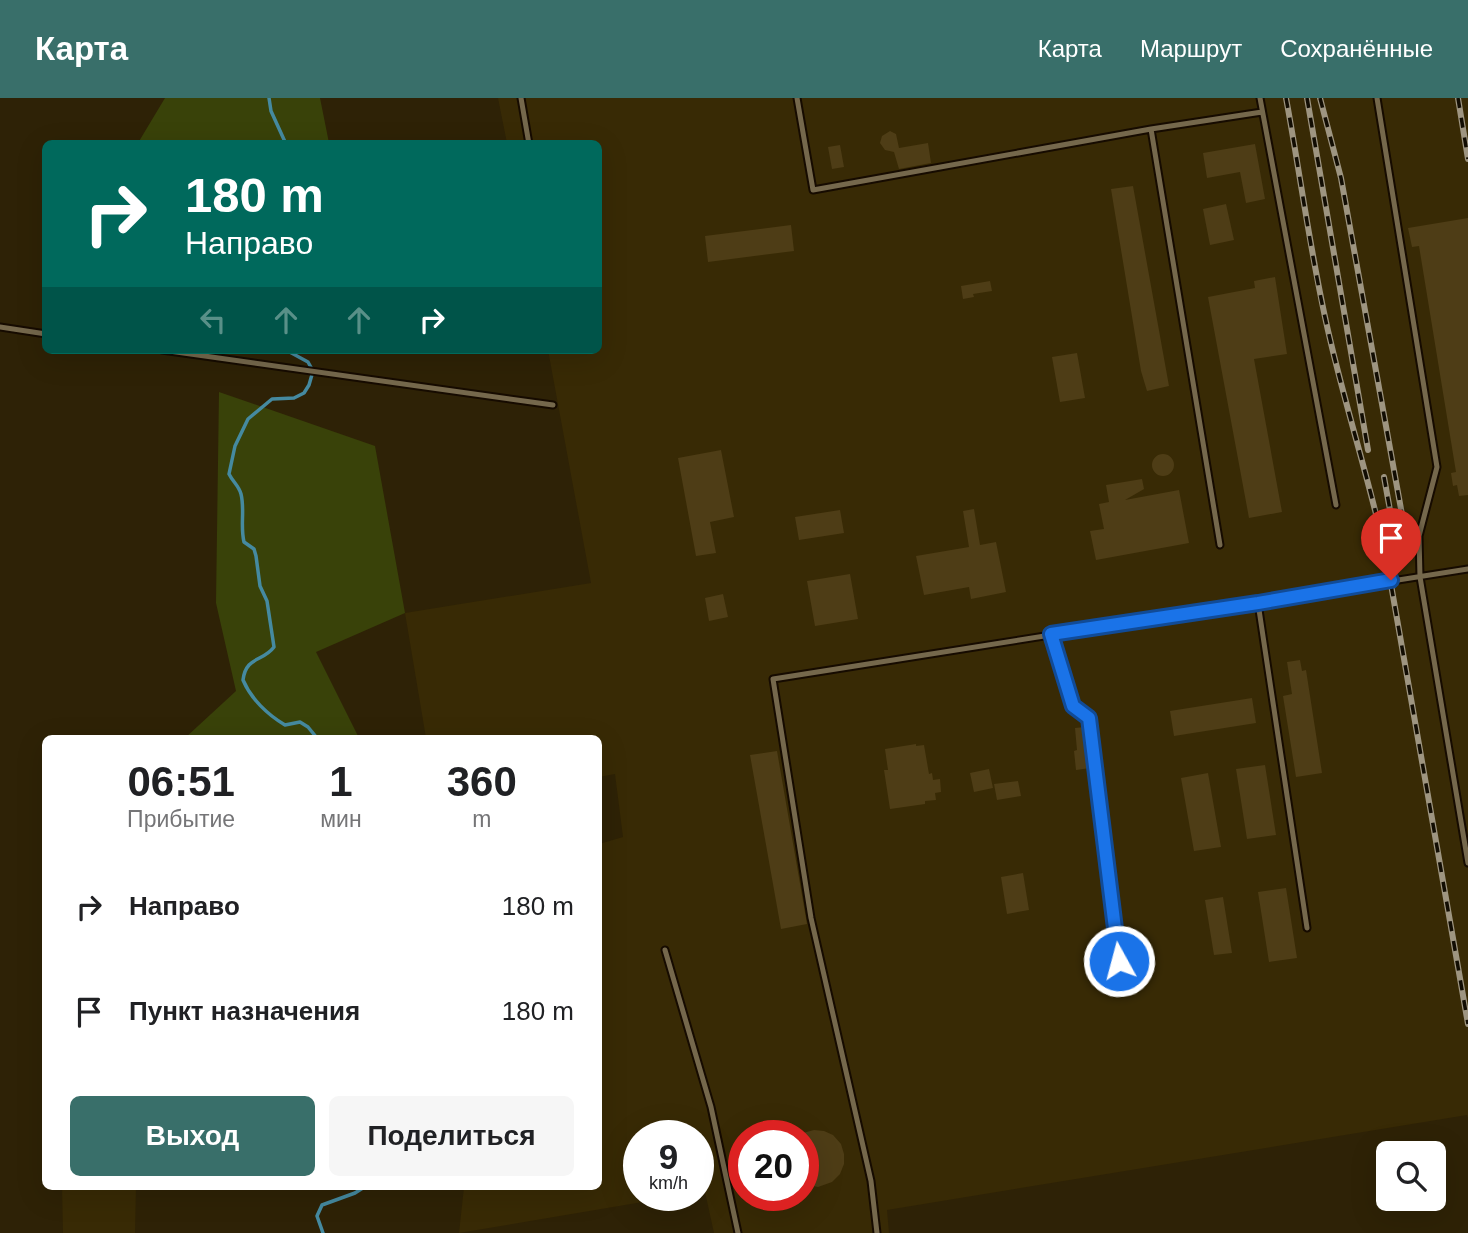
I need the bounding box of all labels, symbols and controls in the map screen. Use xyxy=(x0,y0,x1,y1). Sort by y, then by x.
text: Карта xyxy=(35,30,128,67)
text: Карта xyxy=(1038,35,1102,62)
text: Маршрут xyxy=(1140,35,1242,62)
text: Сохранённые xyxy=(1280,35,1433,62)
icon: right xyxy=(70,168,161,259)
text: 180 m xyxy=(185,168,324,222)
text: Направо xyxy=(185,225,313,261)
icon: left xyxy=(194,301,232,339)
icon: ahead xyxy=(267,301,305,339)
icon: ahead xyxy=(340,301,378,339)
icon: right xyxy=(413,301,451,339)
pin xyxy=(1361,508,1421,580)
icon: arrive xyxy=(1372,519,1410,557)
text: 06:51 xyxy=(127,758,235,805)
text: 1 xyxy=(329,758,353,805)
text: 360 xyxy=(447,758,517,805)
text: Прибытие xyxy=(127,806,235,832)
text: мин xyxy=(320,806,362,832)
text: m xyxy=(472,806,491,832)
icon: right xyxy=(70,888,108,926)
text: Направо xyxy=(129,891,240,921)
text: 180 m xyxy=(502,891,574,921)
position arrow xyxy=(1082,924,1156,998)
icon: arrive xyxy=(70,993,108,1031)
text: Пункт назначения xyxy=(129,996,360,1026)
text: 180 m xyxy=(502,996,574,1026)
button: Выход xyxy=(70,1096,315,1176)
button: Поделиться xyxy=(329,1096,574,1176)
speed limit sign: 20 xyxy=(728,1120,819,1211)
text: 9 xyxy=(659,1137,678,1176)
map controls xyxy=(1376,1141,1446,1211)
button: search xyxy=(1376,1141,1446,1211)
text: km/h xyxy=(649,1173,688,1193)

